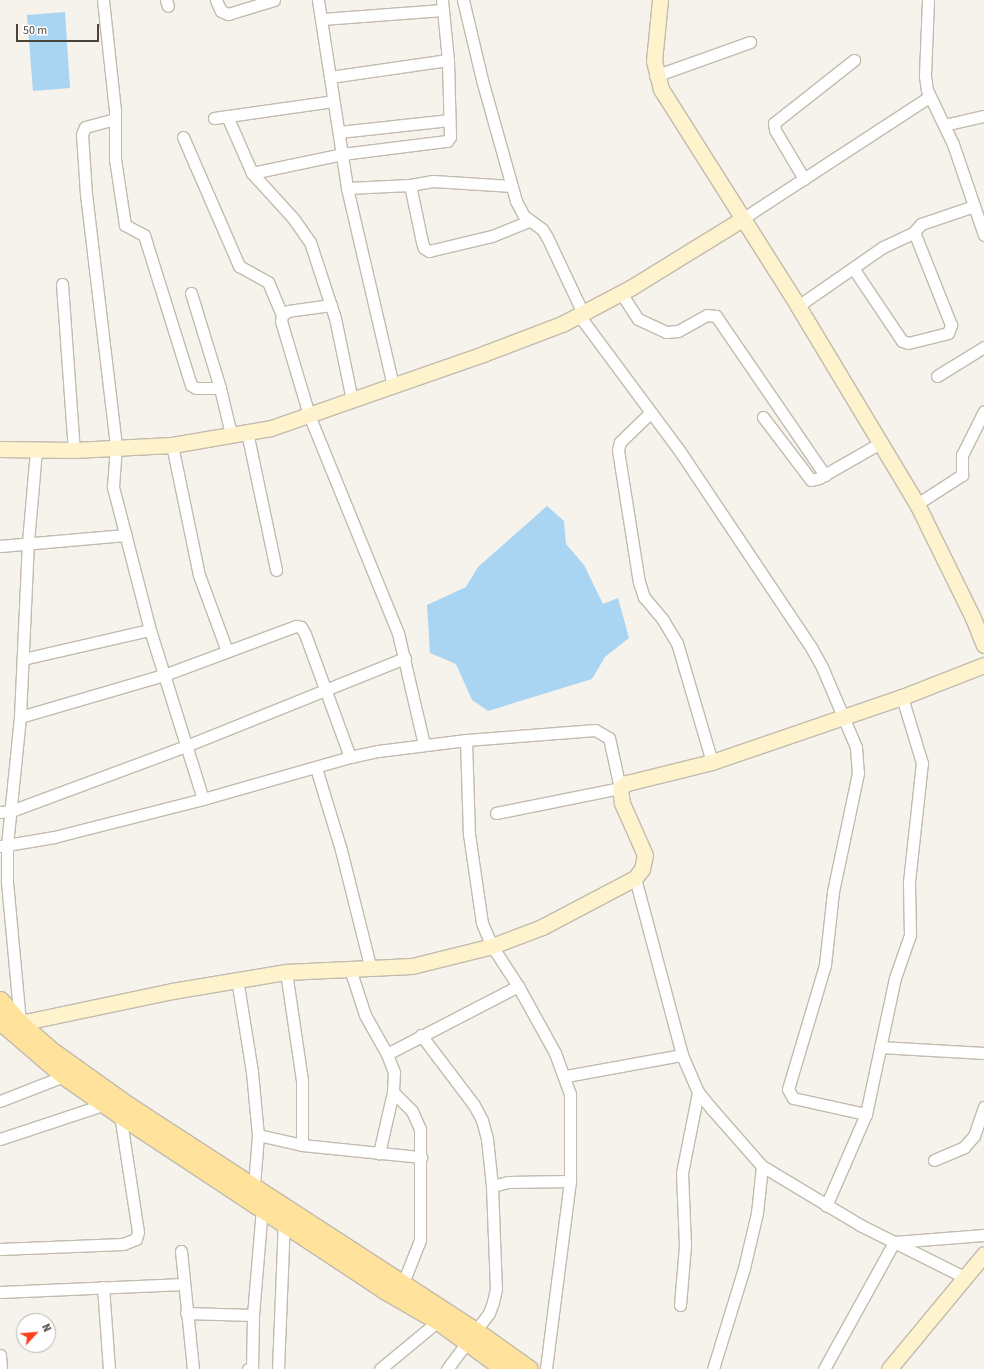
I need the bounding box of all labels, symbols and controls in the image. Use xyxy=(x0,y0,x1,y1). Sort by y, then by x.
scale bar xyxy=(18,16,101,42)
text: 50 m xyxy=(23,22,47,39)
north arrow xyxy=(16,1313,56,1353)
text: N xyxy=(38,1321,55,1335)

